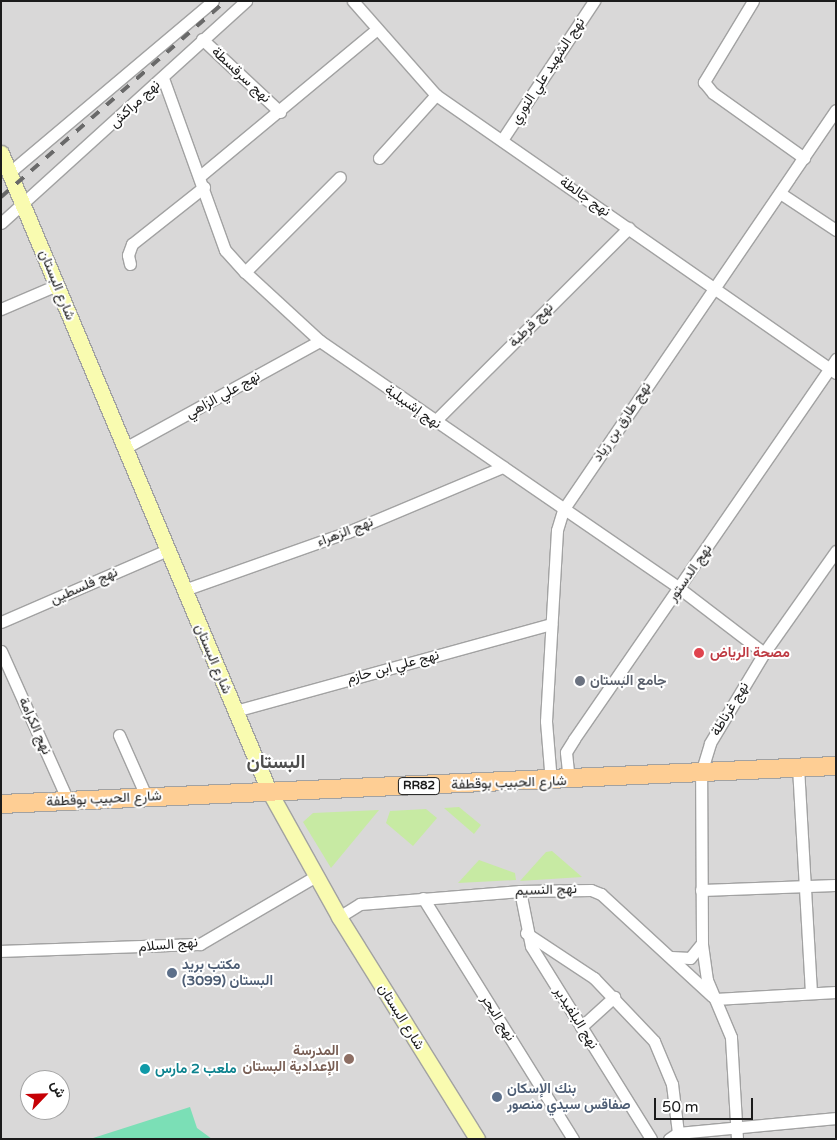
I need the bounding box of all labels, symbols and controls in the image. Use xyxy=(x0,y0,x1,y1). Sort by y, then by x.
street label: نهج الشهيد علي النوري xyxy=(507,14,589,128)
street label: نهج سرقسطة xyxy=(208,43,274,107)
street label: نهج مراكش xyxy=(106,76,164,132)
street label: نهج جالطة xyxy=(556,173,614,221)
street label: شارع البستان xyxy=(35,247,79,323)
street label: نهج قرطبة xyxy=(505,299,557,351)
street label: نهج علي الزاهي xyxy=(183,368,263,422)
street label: نهج طارق بن زياد xyxy=(589,379,655,465)
street label: نهج إشبيلية xyxy=(381,381,445,433)
street label: نهج الزهراء xyxy=(314,514,376,550)
street label: نهج الدستور xyxy=(664,541,716,605)
street label: نهج فلسطين xyxy=(48,564,120,608)
street label: شارع البستان xyxy=(191,622,235,696)
place label: مصحة الرياض xyxy=(710,645,790,661)
marker: مصحة الرياض xyxy=(692,646,706,660)
street label: نهج علي ابن حازم xyxy=(345,647,441,687)
place label: جامع البستان xyxy=(590,673,667,689)
marker: جامع البستان xyxy=(574,675,586,687)
street label: نهج غرناطة xyxy=(707,679,753,739)
street label: نهج الكرامة xyxy=(15,695,55,757)
district label: البستان xyxy=(247,752,305,774)
street label: شارع الحبيب بوقطفة xyxy=(451,773,567,793)
road number: RR82 xyxy=(398,776,440,796)
street label: شارع الحبيب بوقطفة xyxy=(46,788,162,810)
street label: نهج النسيم xyxy=(515,881,577,899)
street label: نهج السلام xyxy=(137,934,199,956)
place label: مكتب بريد البستان (3099) xyxy=(182,957,273,990)
marker: مكتب بريد البستان (3099) xyxy=(166,967,178,979)
street label: شارع البستان xyxy=(374,981,428,1053)
street label: نهج البلفيدير xyxy=(550,984,602,1052)
street label: نهج البحر xyxy=(477,992,519,1044)
place label: المدرسة الإعدادية البستان xyxy=(242,1043,339,1076)
marker: المدرسة الإعدادية البستان xyxy=(343,1053,355,1065)
place label: ملعب 2 مارس xyxy=(155,1061,237,1077)
marker: ملعب 2 مارس xyxy=(139,1063,151,1075)
north arrow xyxy=(20,1070,70,1120)
text: ش xyxy=(47,1078,69,1100)
place label: بنك الإسكان صفاقس سيدي منصور xyxy=(507,1081,631,1114)
scale bar xyxy=(657,1088,756,1120)
marker: بنك الإسكان صفاقس سيدي منصور xyxy=(491,1091,503,1103)
text: 50 m xyxy=(662,1098,699,1116)

